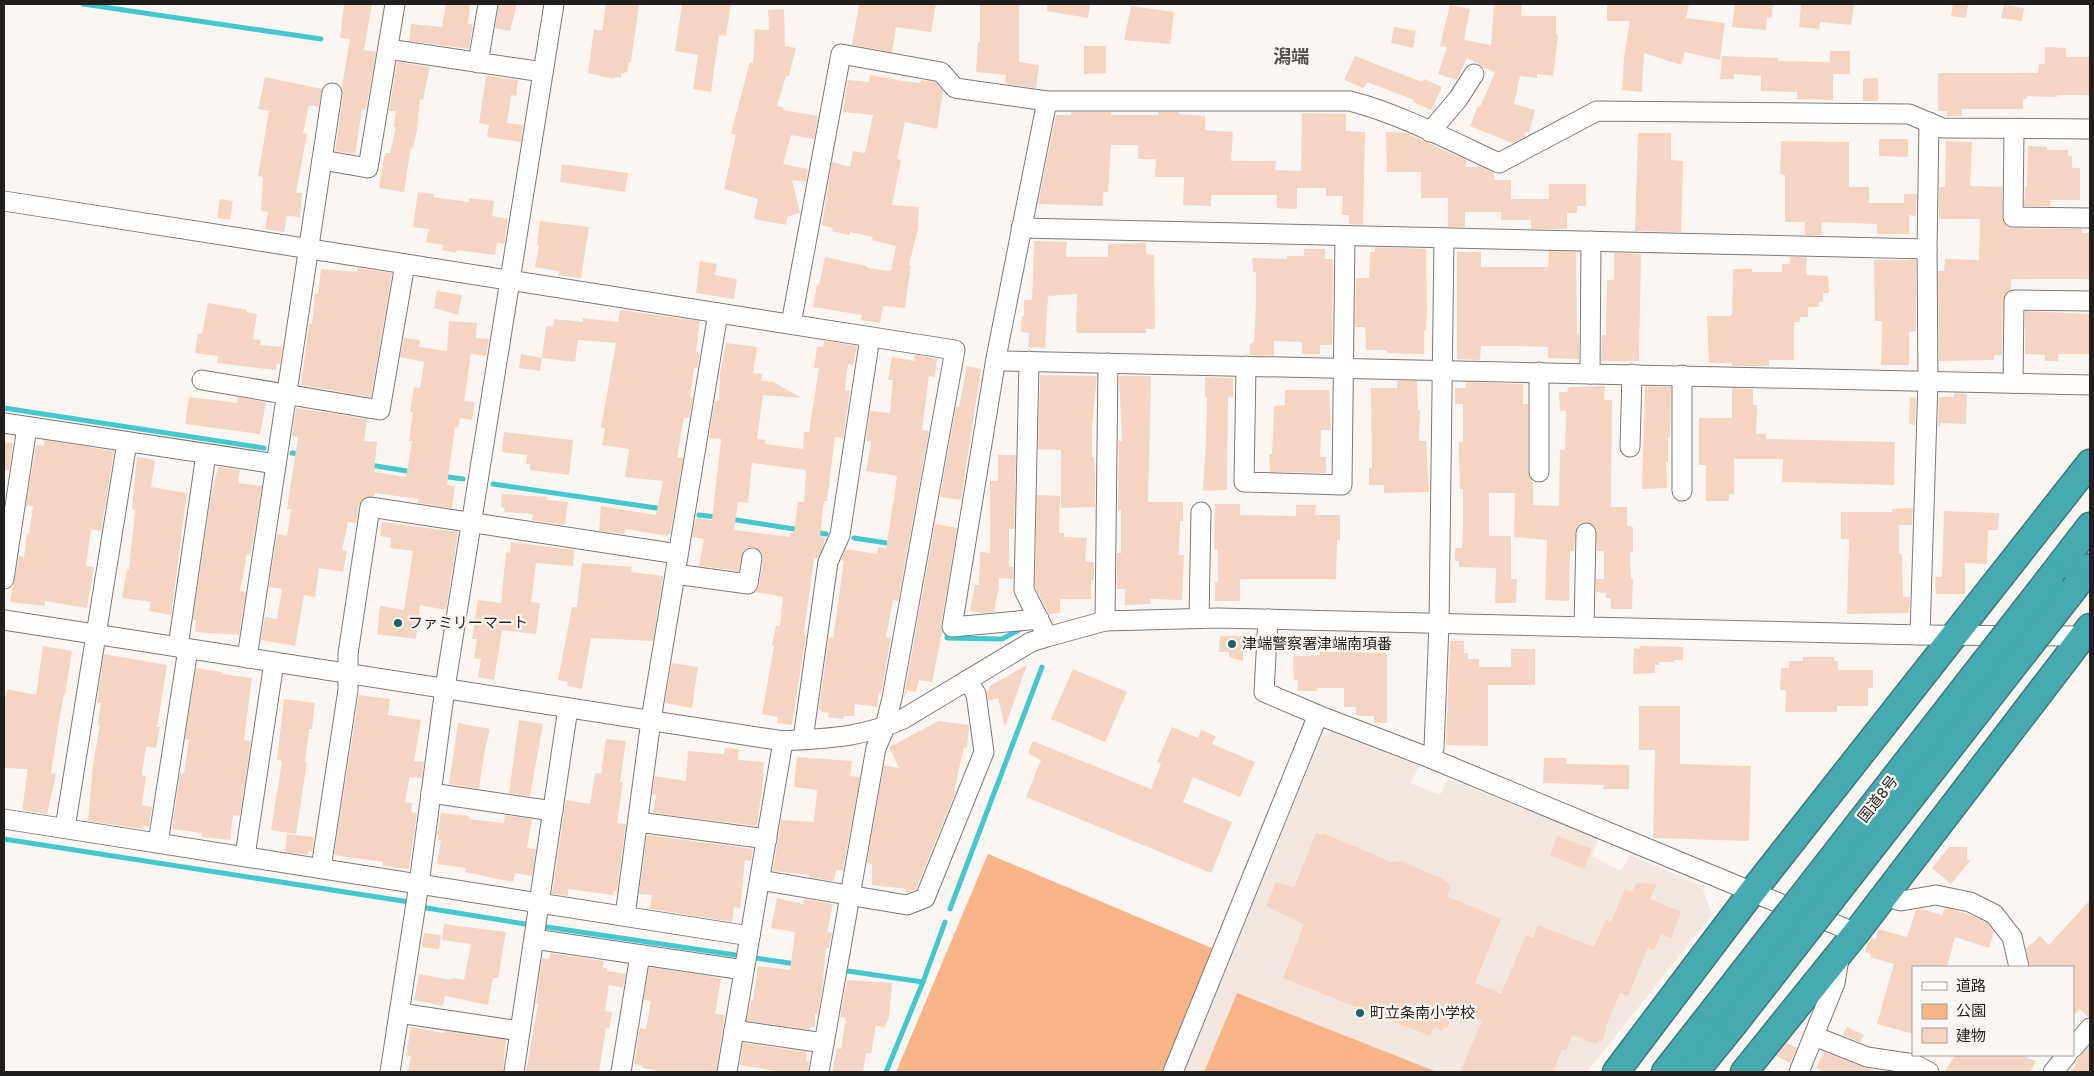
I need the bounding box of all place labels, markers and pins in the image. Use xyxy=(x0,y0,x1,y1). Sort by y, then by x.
place label: ファミリーマート xyxy=(408,613,528,631)
marker: ファミリーマート xyxy=(392,617,404,629)
place label: 津端警察署津端南項番 xyxy=(1242,634,1392,652)
marker: 津端警察署津端南項番 xyxy=(1226,638,1238,650)
place label: 町立条南小学校 xyxy=(1370,1003,1475,1021)
marker: 町立条南小学校 xyxy=(1354,1007,1366,1019)

